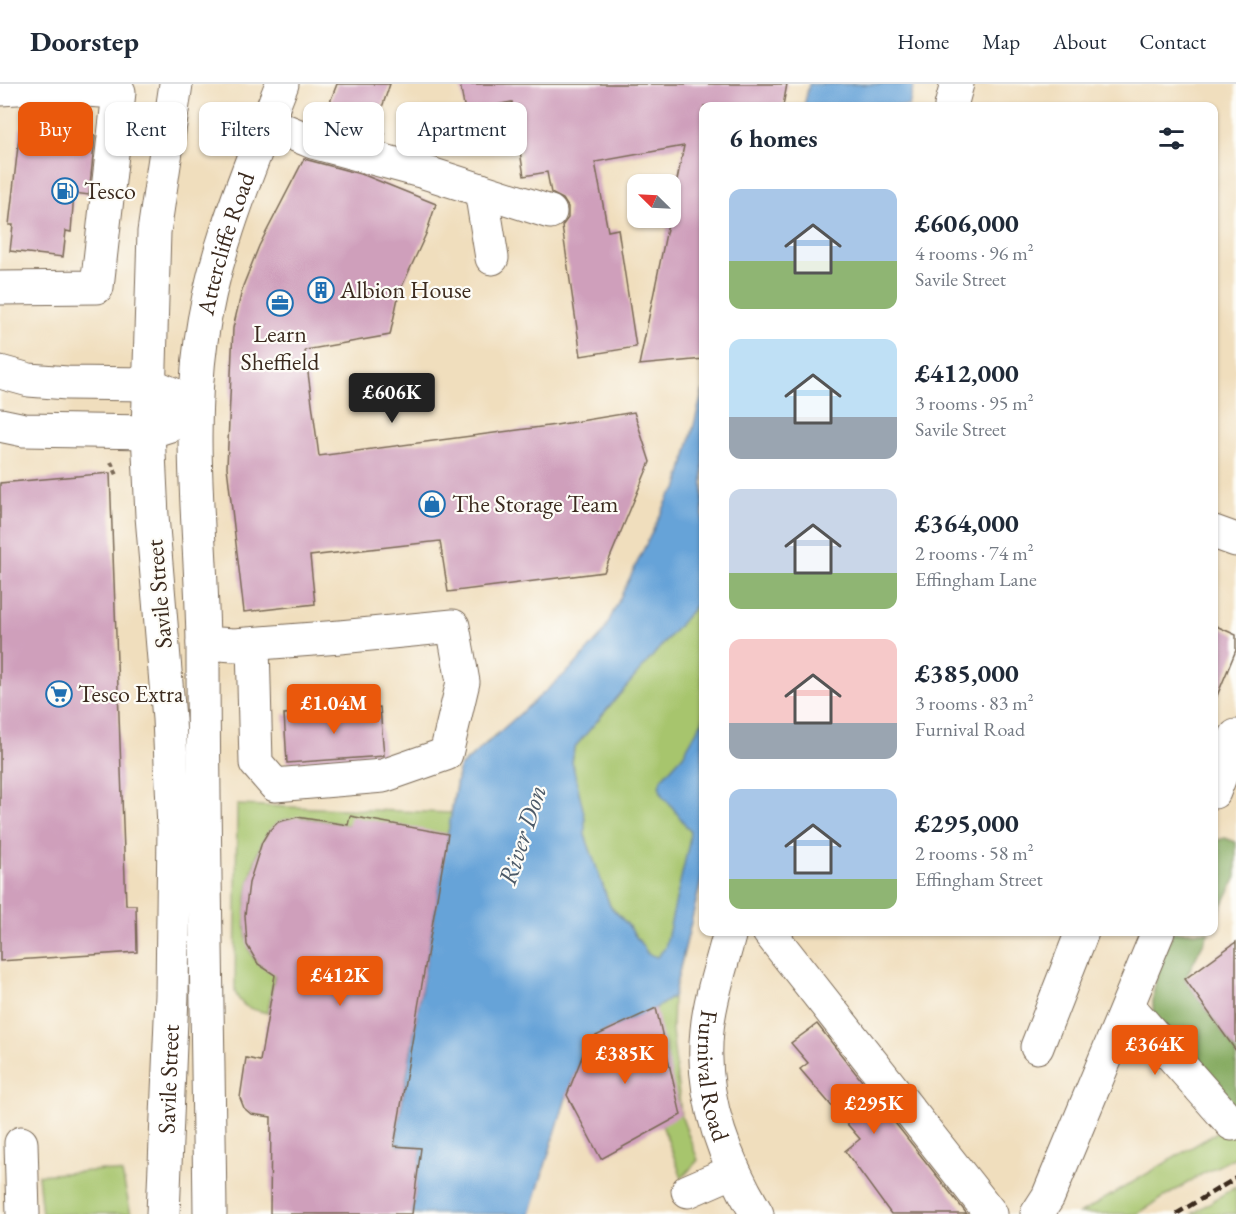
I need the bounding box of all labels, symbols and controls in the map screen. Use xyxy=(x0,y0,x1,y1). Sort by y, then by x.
text: Doorstep xyxy=(30,23,139,59)
text: Home xyxy=(897,28,949,55)
text: Map xyxy=(982,28,1020,55)
text: About xyxy=(1053,28,1106,55)
text: Contact xyxy=(1139,28,1206,55)
chip: Buy xyxy=(18,102,93,156)
chip: Rent xyxy=(105,102,187,156)
chip: Filters xyxy=(199,102,291,156)
chip: New xyxy=(303,102,384,156)
chip: Apartment xyxy=(396,102,527,156)
text: 6 homes xyxy=(729,121,818,155)
icon: filters xyxy=(1155,122,1188,155)
street label: Attercliffe Road xyxy=(189,167,262,319)
north arrow xyxy=(627,174,681,228)
map controls xyxy=(627,174,681,228)
place label: Tesco xyxy=(84,175,136,206)
fuel station icon: Tesco xyxy=(50,176,80,206)
text: £606,000 xyxy=(915,206,1019,240)
icon: home xyxy=(777,213,849,285)
text: 4 rooms · 96 m² xyxy=(915,240,1034,266)
text: Savile Street xyxy=(915,266,1006,292)
place label: Albion House xyxy=(339,274,471,305)
building icon: Albion House xyxy=(306,275,336,305)
office icon: Learn Sheffield xyxy=(265,288,295,318)
place label: Learn Sheffield xyxy=(241,318,320,377)
text: £412,000 xyxy=(915,356,1019,390)
icon: home xyxy=(777,363,849,435)
pin: £606K xyxy=(350,373,434,424)
text: £606K xyxy=(363,379,421,405)
text: 3 rooms · 95 m² xyxy=(915,390,1034,416)
text: Savile Street xyxy=(915,416,1006,442)
place label: The Storage Team xyxy=(452,488,619,519)
shop icon: The Storage Team xyxy=(417,489,447,519)
text: £364,000 xyxy=(915,506,1019,540)
icon: home xyxy=(777,513,849,585)
street label: Savile Street xyxy=(138,538,179,650)
text: 2 rooms · 74 m² xyxy=(915,540,1034,566)
text: Effingham Lane xyxy=(915,566,1037,592)
text: £385,000 xyxy=(915,656,1019,690)
icon: home xyxy=(777,663,849,735)
place label: Tesco Extra xyxy=(78,678,184,709)
supermarket icon: Tesco Extra xyxy=(44,679,74,709)
pin: £1.04M xyxy=(285,684,383,735)
text: £1.04M xyxy=(301,690,367,716)
text: 3 rooms · 83 m² xyxy=(915,690,1034,716)
text: Furnival Road xyxy=(915,716,1025,742)
water label: River Don xyxy=(490,781,554,889)
text: £295,000 xyxy=(915,806,1019,840)
icon: home xyxy=(777,813,849,885)
text: 2 rooms · 58 m² xyxy=(915,840,1034,866)
text: Effingham Street xyxy=(915,866,1043,892)
pin: £412K xyxy=(298,956,382,1007)
text: £412K xyxy=(311,962,369,988)
street label: Furnival Road xyxy=(691,1008,737,1146)
street label: Savile Street xyxy=(150,1023,186,1134)
pin: £364K xyxy=(1113,1025,1197,1076)
text: £364K xyxy=(1126,1031,1184,1057)
pin: £385K xyxy=(583,1034,667,1085)
text: £385K xyxy=(596,1040,654,1066)
pin: £295K xyxy=(832,1084,916,1135)
text: £295K xyxy=(845,1090,903,1116)

